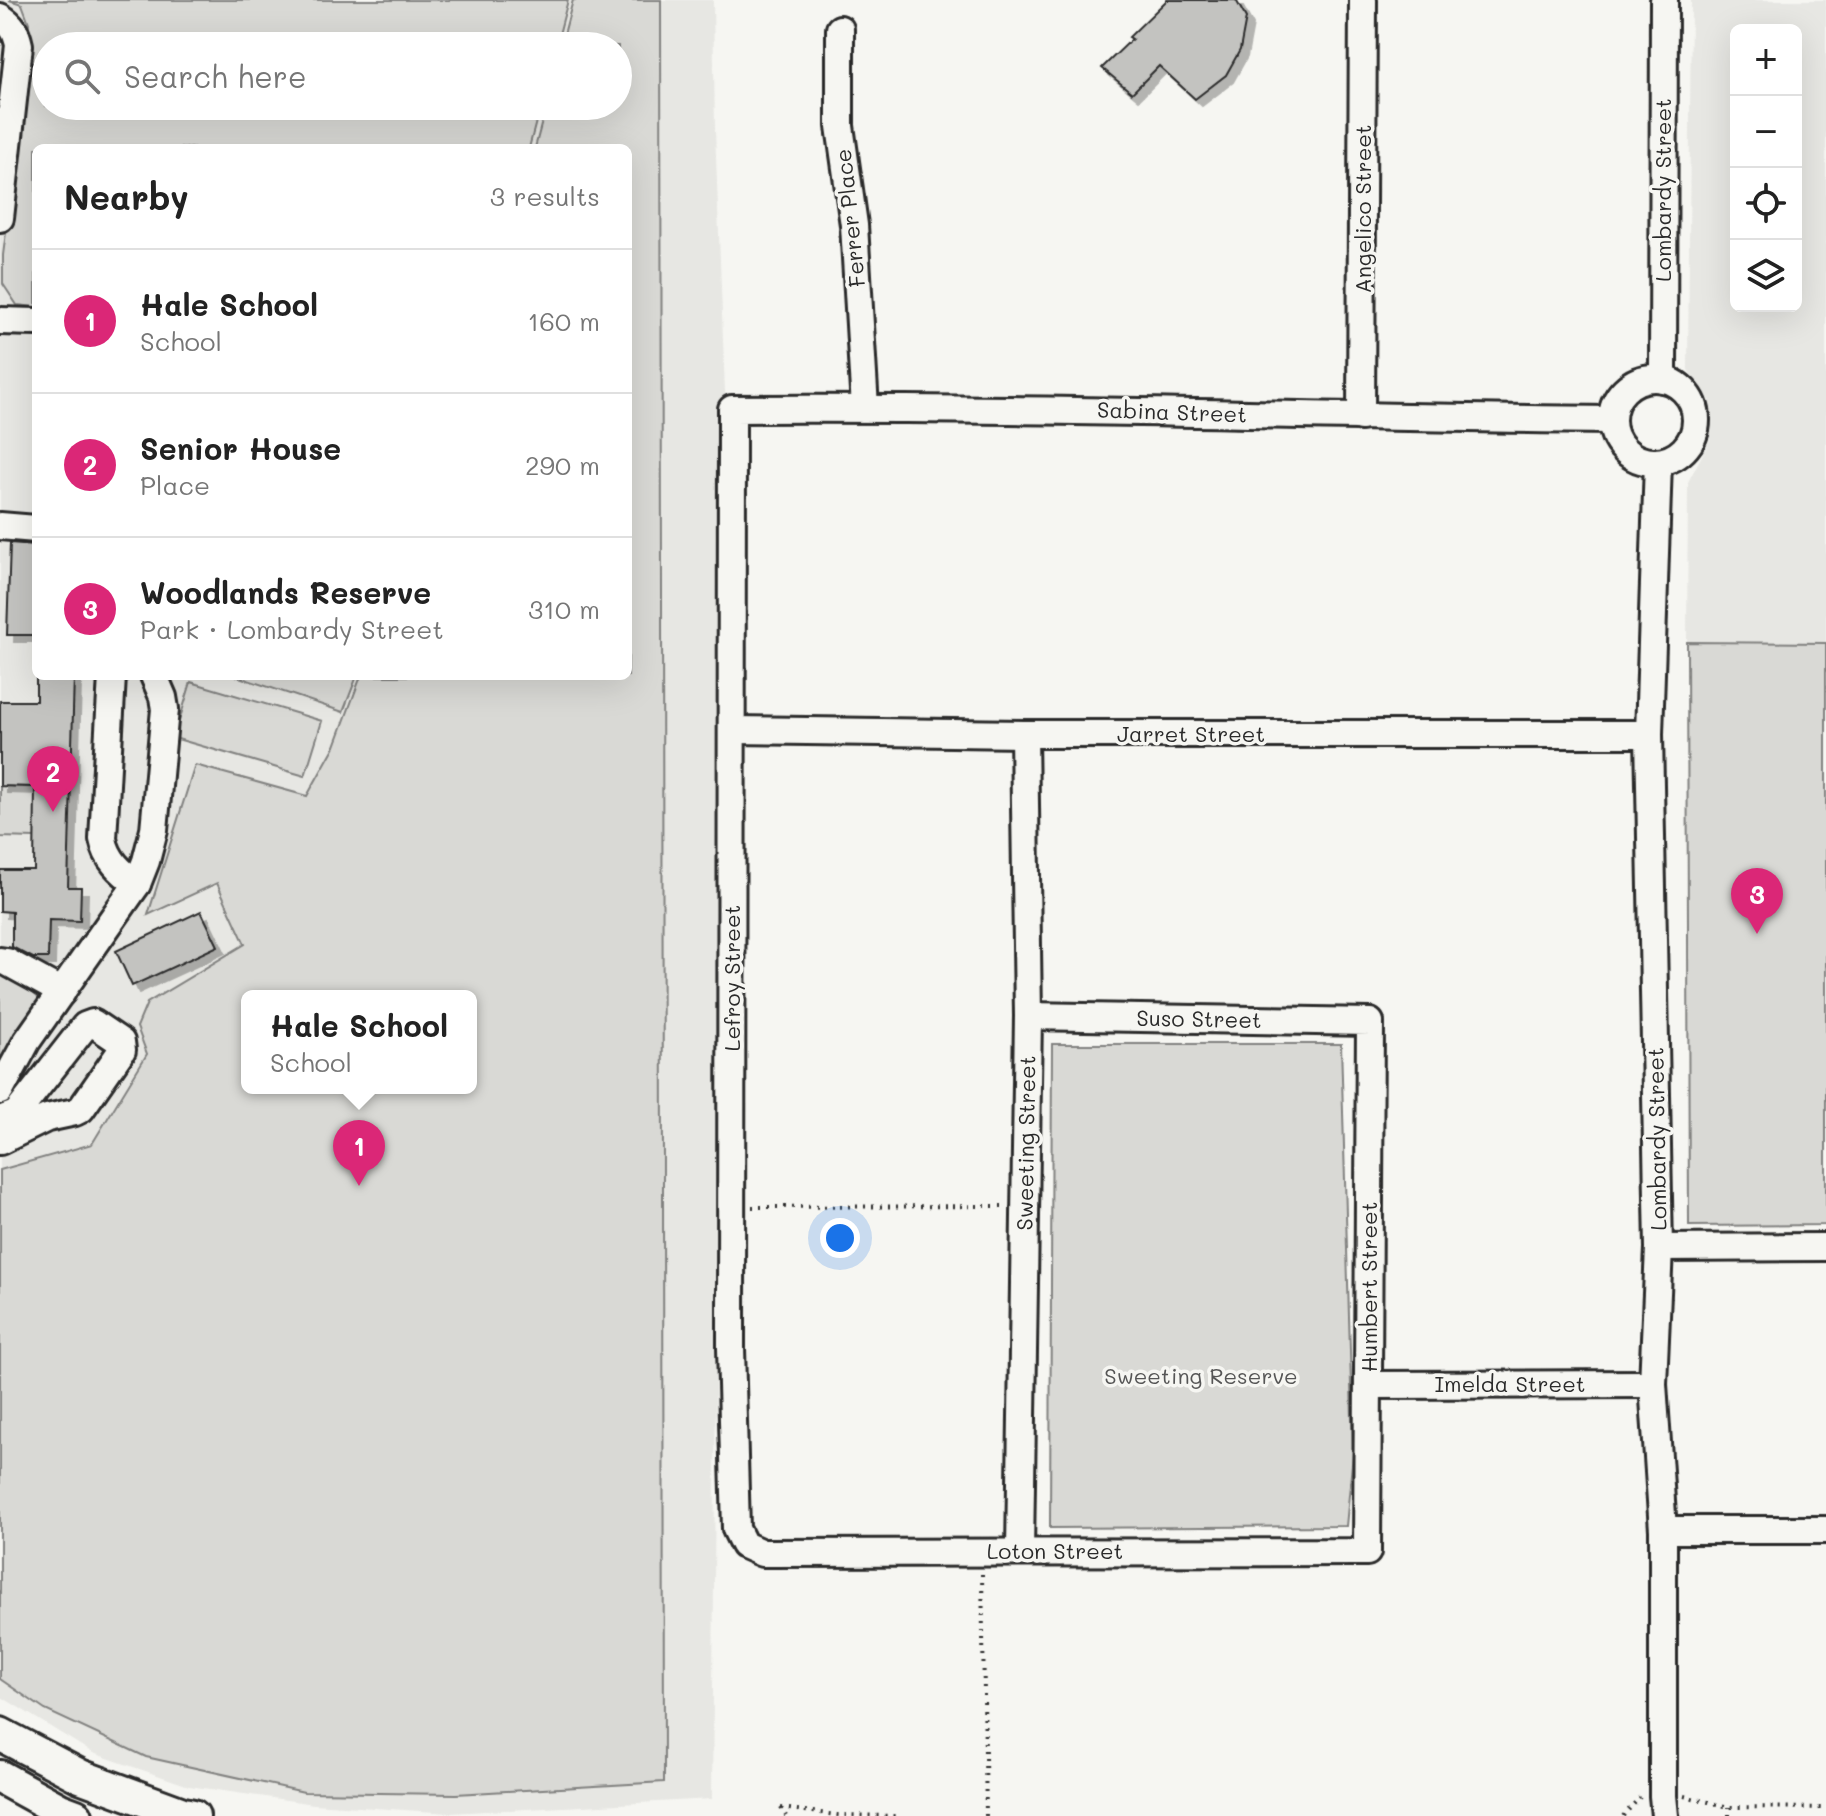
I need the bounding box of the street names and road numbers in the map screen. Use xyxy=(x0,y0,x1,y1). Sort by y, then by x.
street label: Lombardy Street xyxy=(1648,98,1677,282)
street label: Angelico Street xyxy=(1348,124,1377,294)
street label: Ferrer Place xyxy=(828,147,871,289)
street label: Sabina Street xyxy=(1097,394,1247,429)
street label: Jarret Street xyxy=(1117,719,1265,748)
street label: Lefroy Street xyxy=(717,905,746,1051)
street label: Suso Street xyxy=(1136,1003,1262,1034)
street label: Lombardy Street xyxy=(1640,1047,1673,1231)
street label: Sweeting Street xyxy=(1009,1055,1042,1231)
street label: Humbert Street xyxy=(1354,1202,1383,1372)
street label: Imelda Street xyxy=(1434,1369,1586,1398)
street label: Loton Street xyxy=(987,1536,1123,1565)

